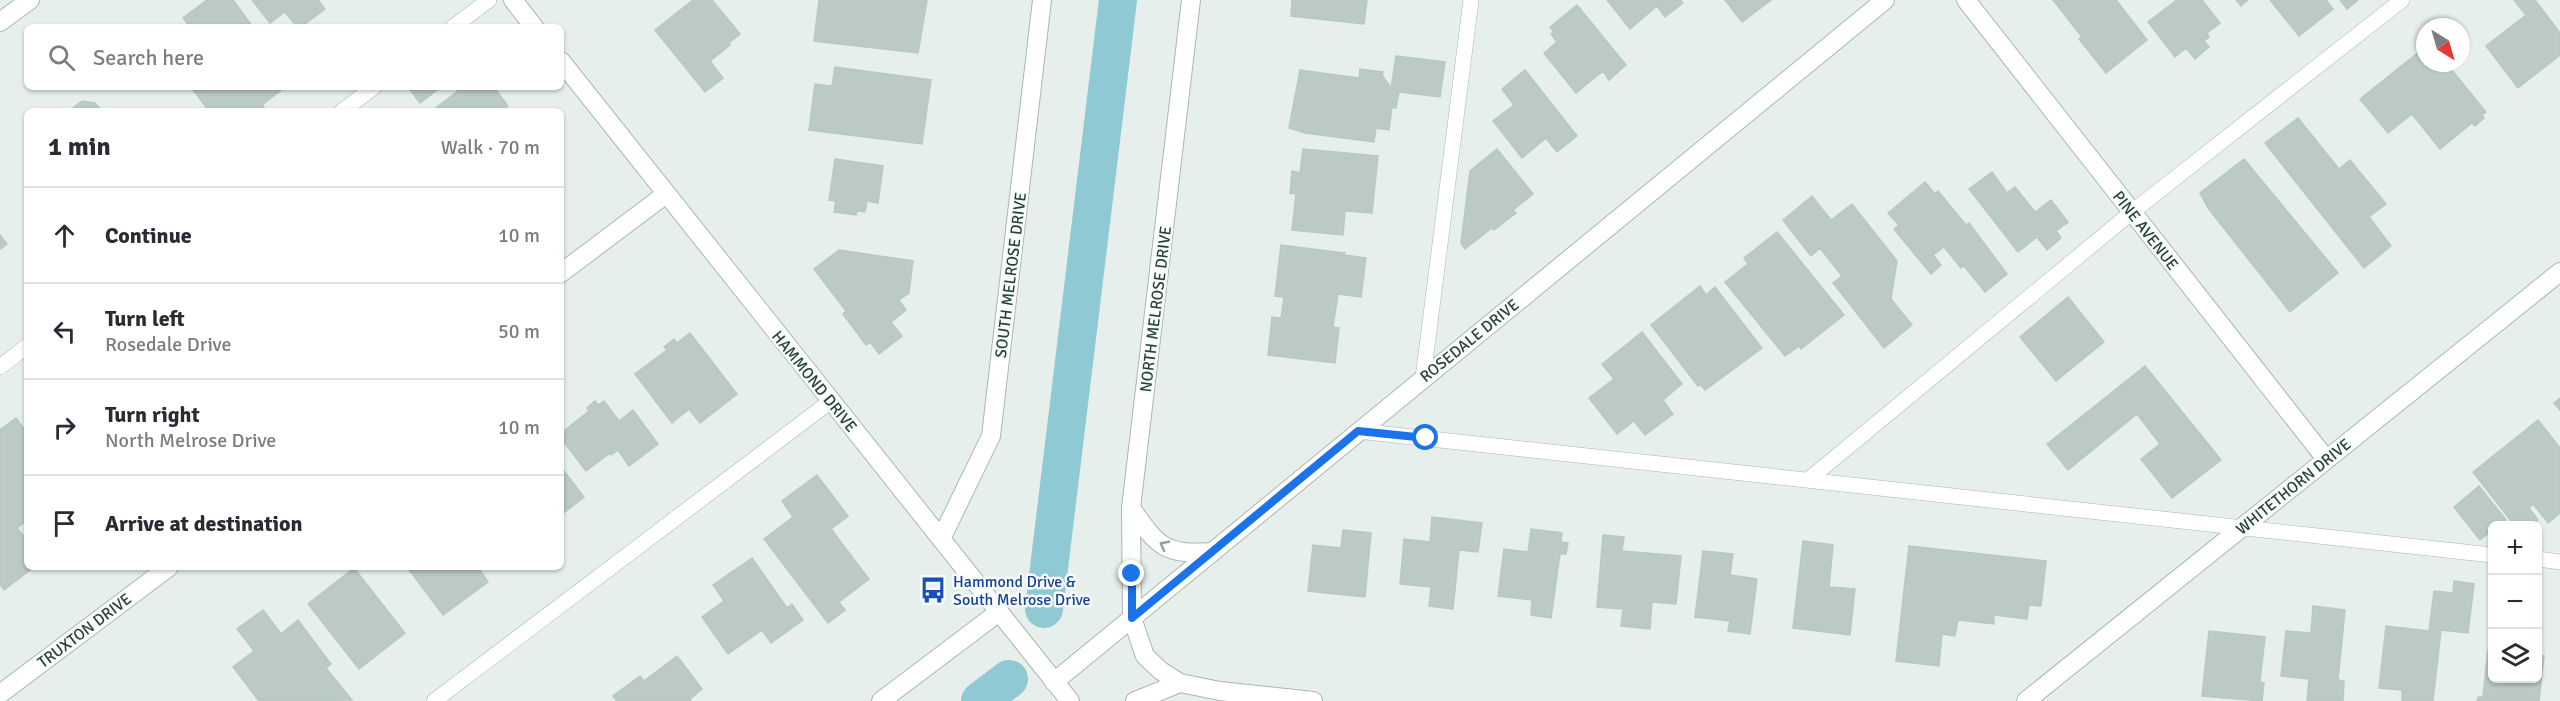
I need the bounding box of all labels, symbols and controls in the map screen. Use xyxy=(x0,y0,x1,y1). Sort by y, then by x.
north arrow xyxy=(2416,18,2470,72)
search box xyxy=(24,24,564,90)
icon: search xyxy=(45,41,78,74)
text: Search here xyxy=(93,44,204,71)
text: 1 min xyxy=(48,131,111,163)
text: Walk · 70 m xyxy=(441,135,540,160)
street label: PINE AVENUE xyxy=(2108,187,2182,274)
street label: SOUTH MELROSE DRIVE xyxy=(991,191,1031,359)
icon: ahead xyxy=(48,219,81,252)
text: Continue xyxy=(105,222,192,249)
text: 10 m xyxy=(498,223,540,248)
street label: NORTH MELROSE DRIVE xyxy=(1136,225,1176,393)
street label: ROSEDALE DRIVE xyxy=(1416,295,1523,387)
text: Turn left xyxy=(105,305,185,332)
icon: left xyxy=(48,315,81,348)
text: 50 m xyxy=(498,319,540,344)
street label: HAMMOND DRIVE xyxy=(767,327,861,436)
text: Rosedale Drive xyxy=(105,332,231,357)
text: Turn right xyxy=(105,401,200,428)
icon: right xyxy=(48,411,81,444)
text: 10 m xyxy=(498,415,540,440)
route start xyxy=(1412,424,1438,450)
text: North Melrose Drive xyxy=(105,428,276,453)
street label: WHITETHORN DRIVE xyxy=(2232,434,2355,539)
icon: arrive xyxy=(48,507,81,540)
text: Arrive at destination xyxy=(105,510,302,537)
map controls xyxy=(2488,521,2542,683)
button: + xyxy=(2488,521,2542,575)
one-way arrow xyxy=(1159,541,1170,552)
route end xyxy=(1118,560,1144,586)
place label: Hammond Drive & South Melrose Drive xyxy=(953,572,1091,610)
bus stop icon: Hammond Drive & South Melrose Drive xyxy=(918,575,948,605)
button: − xyxy=(2488,575,2542,629)
street label: TRUXTON DRIVE xyxy=(34,589,136,673)
button: layers xyxy=(2488,629,2542,683)

